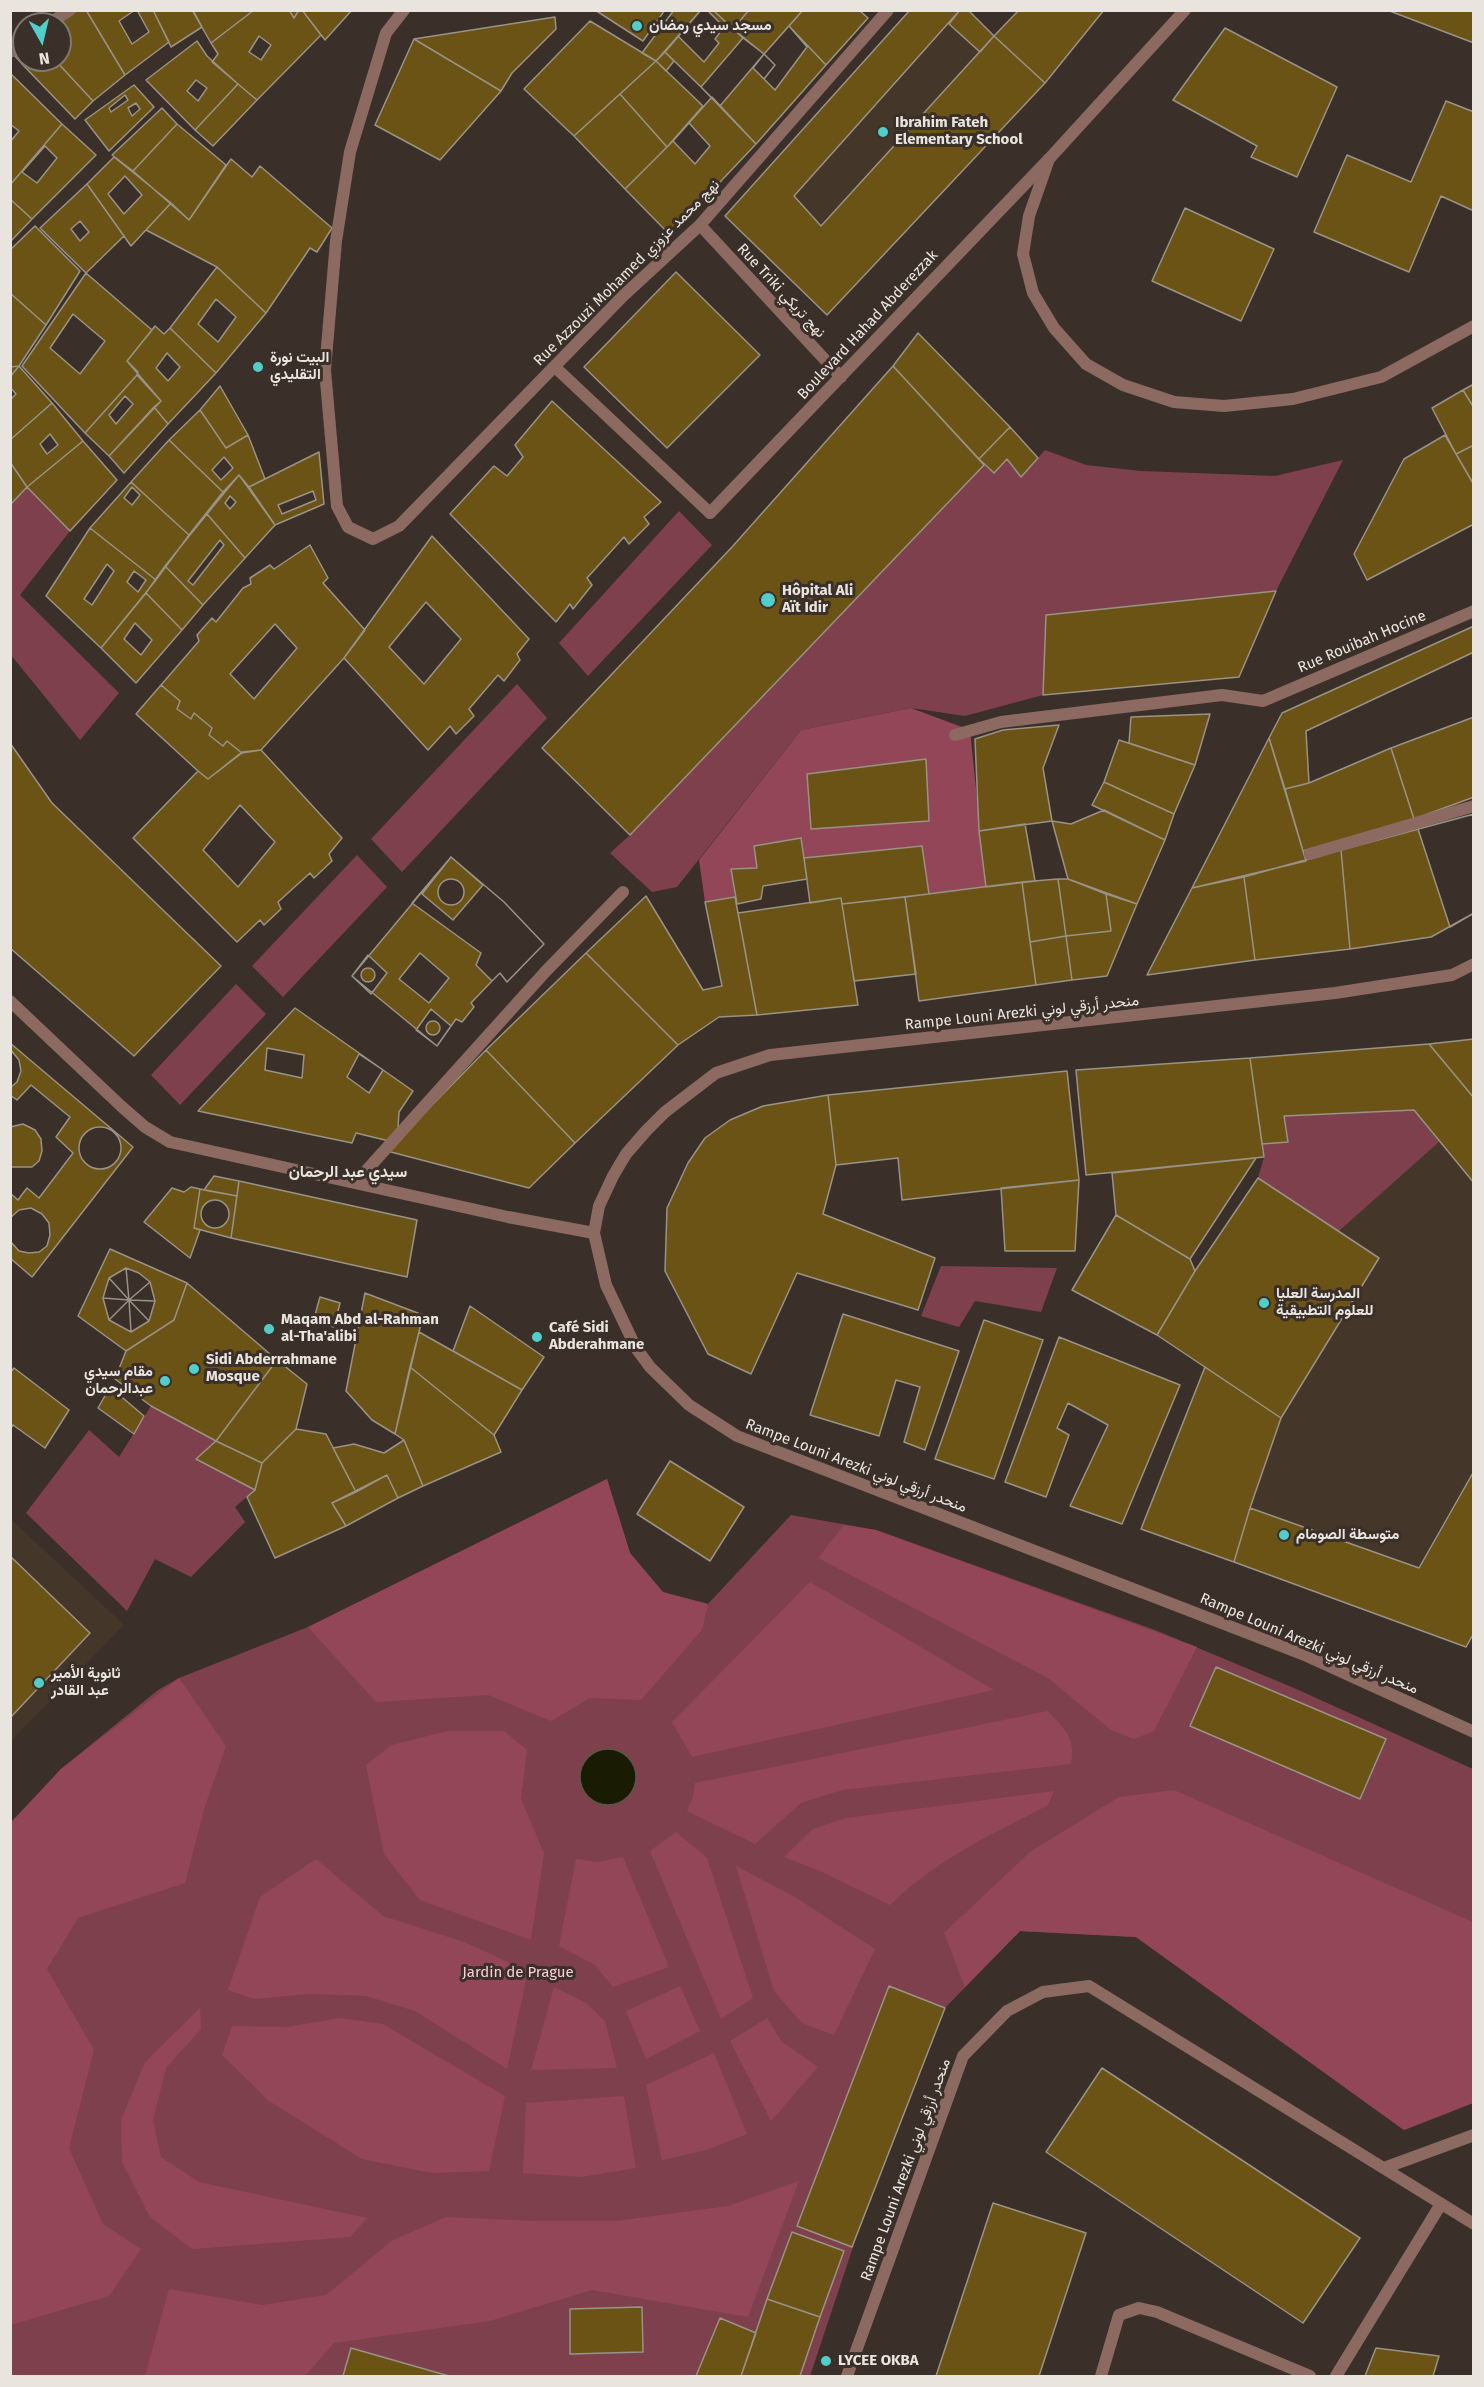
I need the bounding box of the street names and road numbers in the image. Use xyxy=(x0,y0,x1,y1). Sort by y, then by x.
street label: Rue Azzouzi Mohamed نهج محمد عزوزي xyxy=(530,176,724,370)
street label: Rue Triki نهج تريكي xyxy=(733,240,829,342)
street label: Boulevard Hahad Abderezzak xyxy=(794,247,942,403)
street label: Rue Rouibah Hocine xyxy=(1295,607,1429,677)
street label: Rampe Louni Arezki منحدر أرزقي لوني xyxy=(904,992,1140,1034)
street label: Rampe Louni Arezki منحدر أرزقي لوني xyxy=(743,1415,969,1517)
street label: Rampe Louni Arezki منحدر أرزقي لوني xyxy=(1197,1590,1421,1698)
street label: Rampe Louni Arezki منحدر أرزقي لوني xyxy=(857,2056,955,2284)

